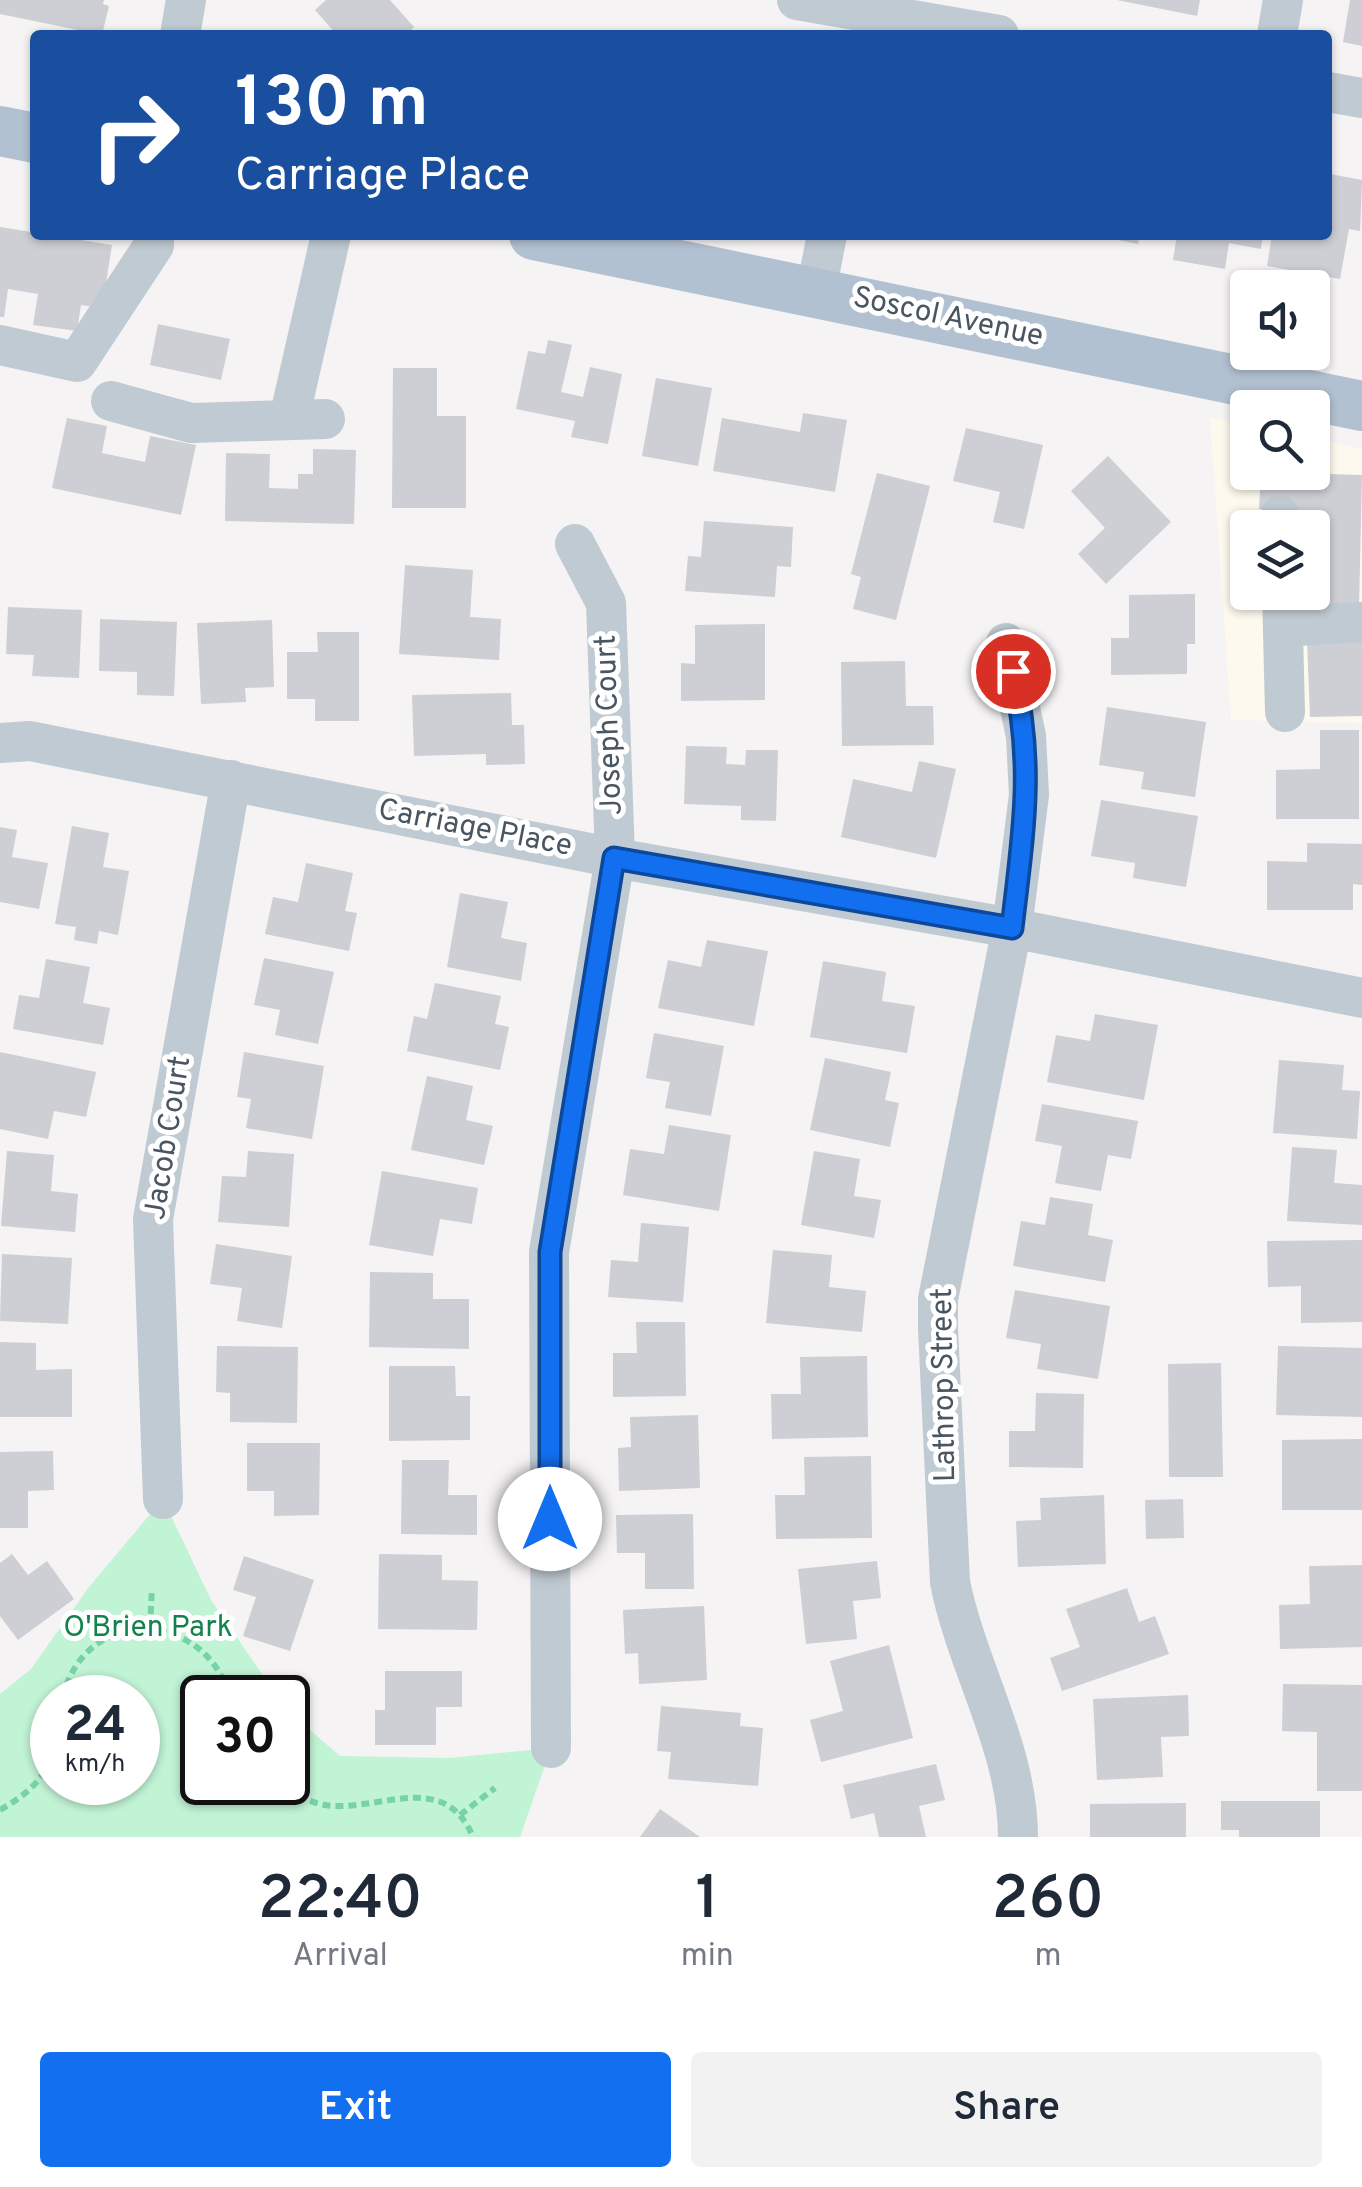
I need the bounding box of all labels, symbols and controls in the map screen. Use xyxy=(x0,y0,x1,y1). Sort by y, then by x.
text: 130 m xyxy=(235,62,429,151)
icon: right xyxy=(70,70,200,200)
text: Carriage Place xyxy=(235,149,530,206)
map controls xyxy=(1230,270,1330,610)
button: sound xyxy=(1230,270,1330,370)
street label: Soscol Avenue xyxy=(849,280,1047,356)
button: search xyxy=(1230,390,1330,490)
button: layers xyxy=(1230,510,1330,610)
pin xyxy=(971,629,1056,714)
street label: Joseph Court xyxy=(588,634,632,816)
icon: arrive xyxy=(986,644,1041,699)
street label: Carriage Place xyxy=(375,792,575,866)
street label: Jacob Court xyxy=(138,1053,200,1223)
street label: Lathrop Street xyxy=(925,1288,965,1482)
position arrow xyxy=(498,1467,602,1571)
park label: O'Brien Park xyxy=(63,1610,233,1647)
speed limit sign: 30 xyxy=(180,1675,310,1805)
text: 24 xyxy=(64,1696,126,1759)
text: km/h xyxy=(65,1749,125,1781)
text: 22:40 xyxy=(258,1864,423,1940)
text: 1 xyxy=(696,1864,719,1940)
text: 260 xyxy=(992,1864,1104,1940)
text: Arrival xyxy=(293,1937,388,1977)
text: min xyxy=(681,1937,734,1977)
text: m xyxy=(1034,1937,1062,1977)
button: Exit xyxy=(40,2052,671,2167)
button: Share xyxy=(691,2052,1322,2167)

